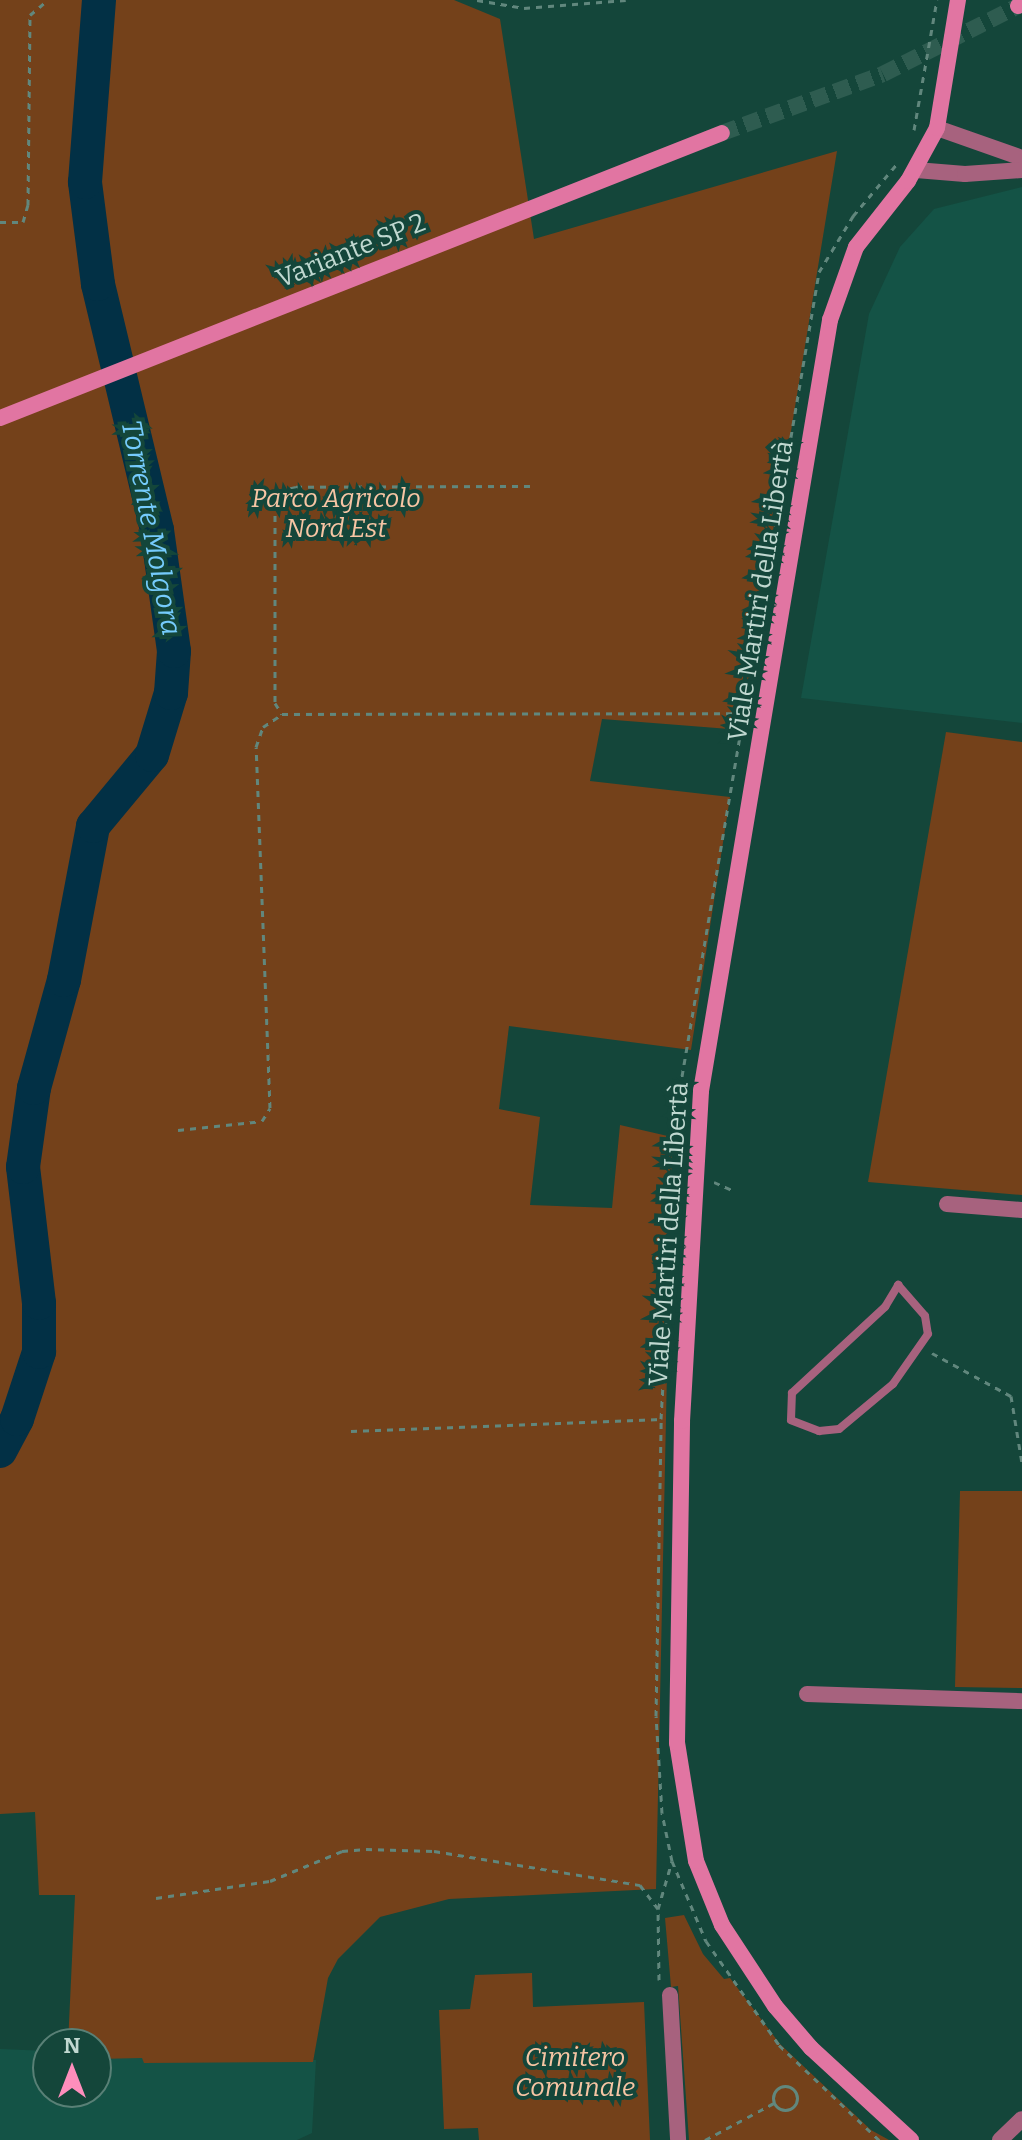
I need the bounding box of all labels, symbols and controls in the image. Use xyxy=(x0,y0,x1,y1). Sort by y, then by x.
street label: Variante SP 2 xyxy=(272,207,430,295)
water label: Torrente Molgora xyxy=(114,418,188,638)
street label: Viale Martiri della Libertà xyxy=(722,438,800,744)
park label: Parco Agricolo Nord Est xyxy=(251,483,421,544)
street label: Viale Martiri della Libertà xyxy=(643,1081,695,1387)
north arrow xyxy=(32,2028,112,2108)
text: N xyxy=(64,2032,80,2059)
park label: Cimitero Comunale xyxy=(515,2042,635,2104)

